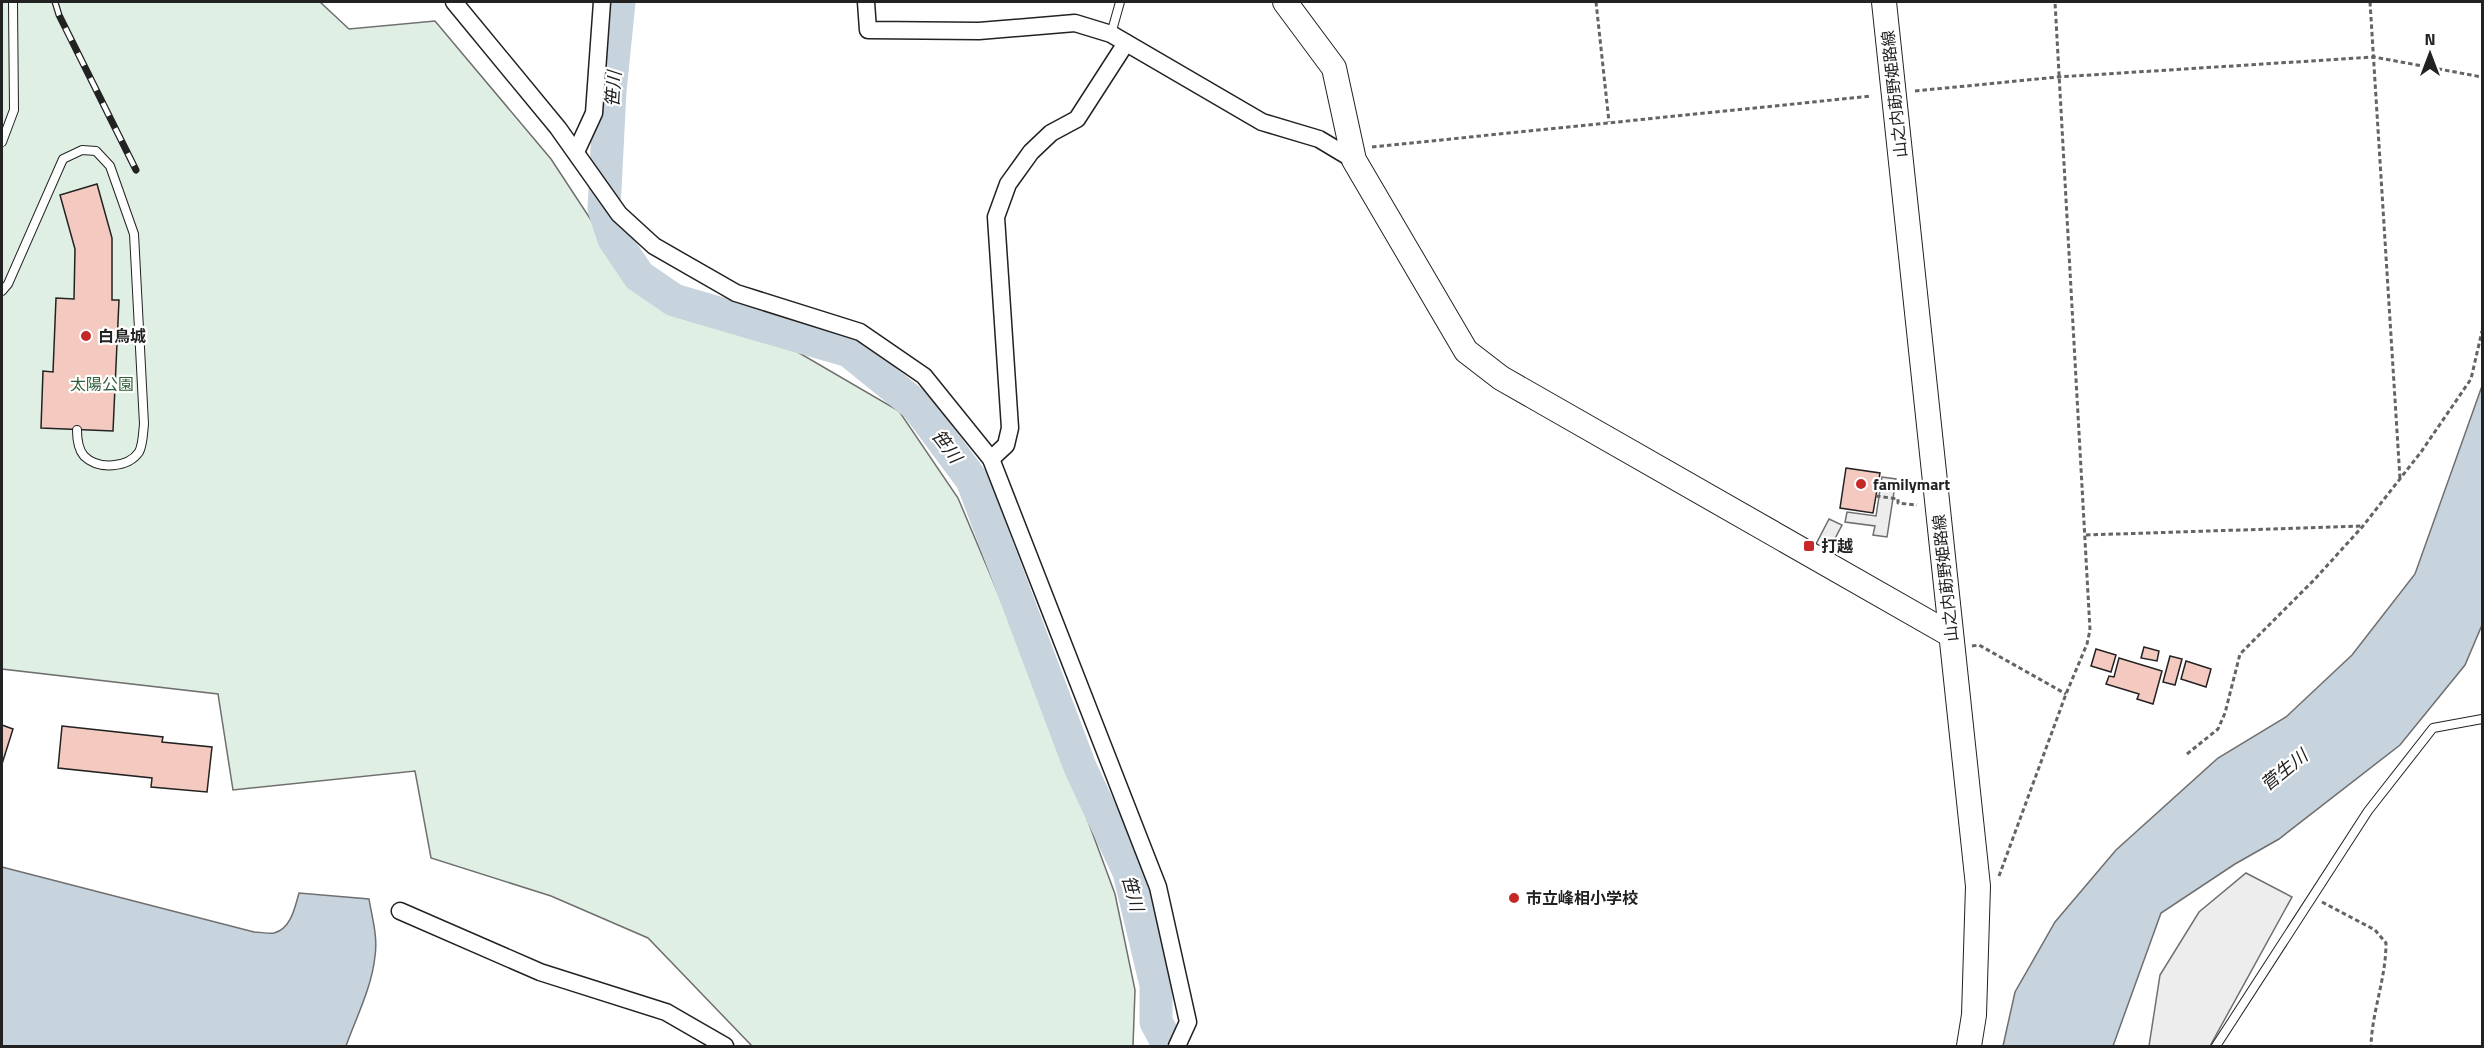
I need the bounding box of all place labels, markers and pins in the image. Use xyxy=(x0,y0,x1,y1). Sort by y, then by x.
place label: 白鳥城 xyxy=(98,324,146,348)
marker: 白鳥城 xyxy=(79,329,93,343)
place label: familymart xyxy=(1873,472,1950,496)
marker: familymart xyxy=(1854,477,1868,491)
place label: 打越 xyxy=(1821,534,1853,558)
marker: 打越 xyxy=(1802,539,1816,553)
place label: 市立峰相小学校 xyxy=(1526,886,1638,910)
marker: 市立峰相小学校 xyxy=(1507,891,1521,905)

